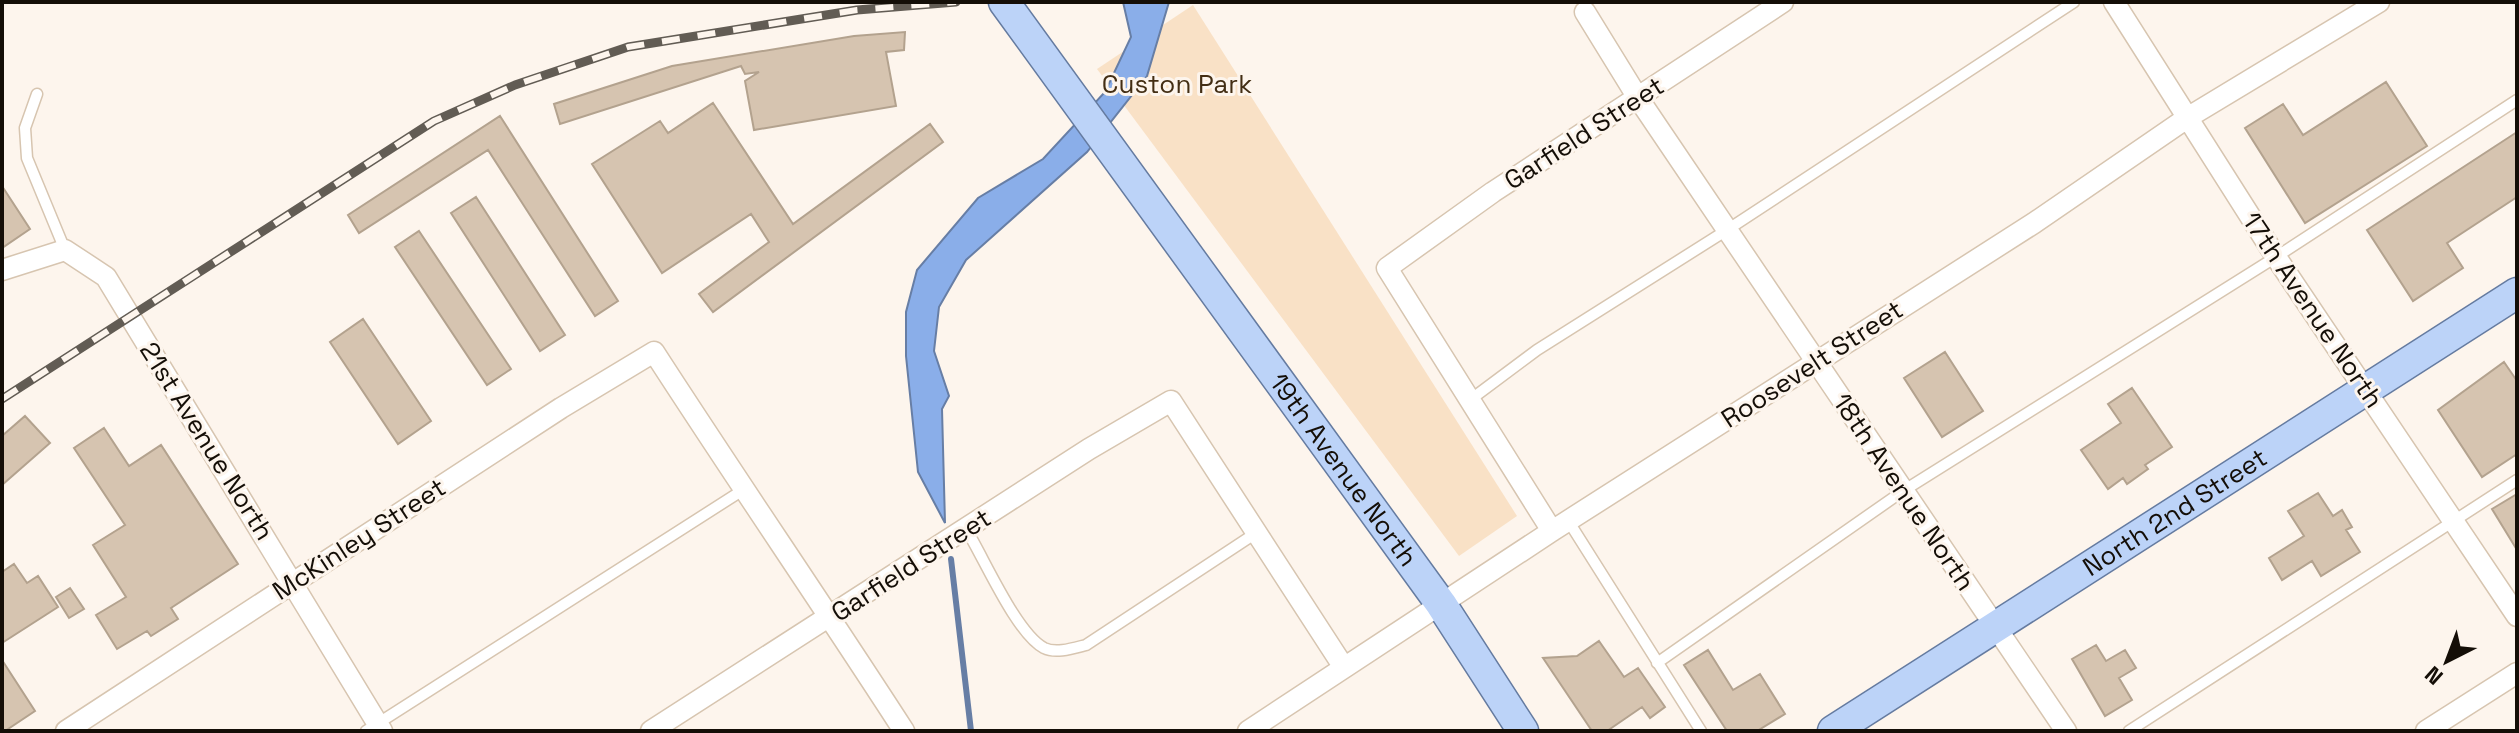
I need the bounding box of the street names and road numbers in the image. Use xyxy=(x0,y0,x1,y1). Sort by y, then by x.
street label: Garfield Street xyxy=(1498,69,1670,197)
street label: 17th Avenue North xyxy=(2235,205,2391,415)
street label: Roosevelt Street xyxy=(1714,292,1910,436)
street label: 21st Avenue North xyxy=(132,335,282,547)
street label: 19th Avenue North xyxy=(1262,366,1425,573)
street label: 18th Avenue North xyxy=(1825,387,1983,597)
street label: North 2nd Street xyxy=(2076,440,2273,584)
street label: McKinley Street xyxy=(266,470,452,608)
street label: Garfield Street xyxy=(825,501,997,629)

